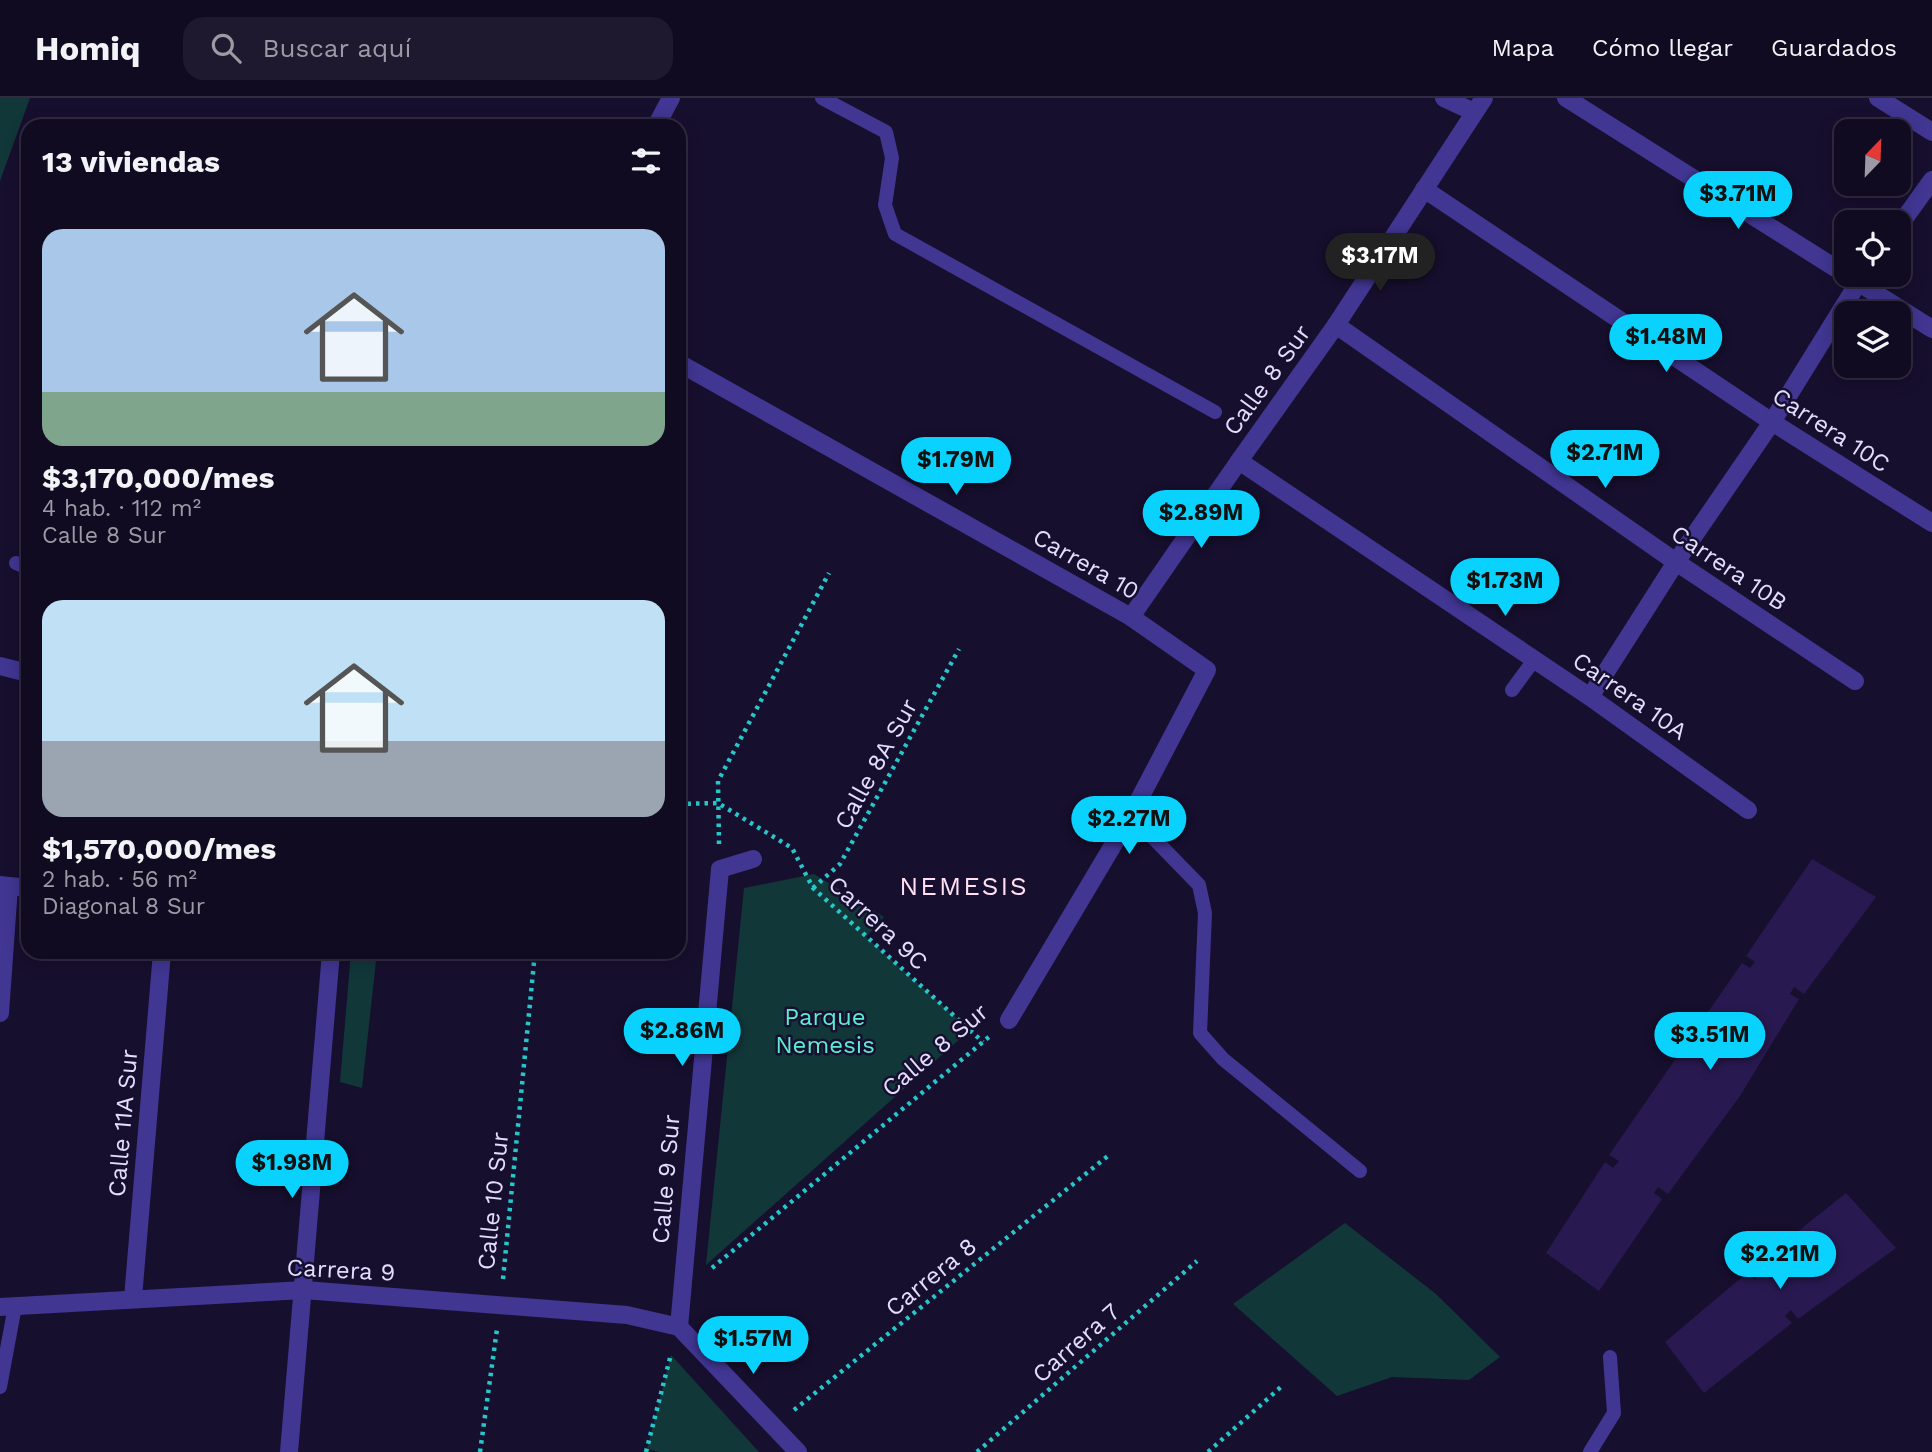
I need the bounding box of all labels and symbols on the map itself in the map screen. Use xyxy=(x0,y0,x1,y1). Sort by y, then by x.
north arrow xyxy=(1834,119,1911,196)
pin: $3.71M xyxy=(1681,172,1795,231)
pin: $3.17M xyxy=(1323,234,1437,293)
pin: $1.48M xyxy=(1609,314,1723,374)
street label: Calle 8 Sur xyxy=(1218,319,1317,441)
street label: Carrera 10C xyxy=(1767,382,1895,478)
pin: $2.71M xyxy=(1548,430,1662,490)
pin: $1.79M xyxy=(899,438,1013,497)
pin: $2.89M xyxy=(1144,490,1258,550)
street label: Carrera 10B xyxy=(1666,519,1792,617)
street label: Carrera 10 xyxy=(1028,522,1144,606)
pin: $1.73M xyxy=(1448,559,1562,618)
street label: Carrera 10A xyxy=(1567,646,1693,746)
street label: Calle 8A Sur xyxy=(829,694,923,834)
pin: $2.27M xyxy=(1072,796,1186,856)
street label: Carrera 9C xyxy=(823,870,933,976)
district label: NEMESIS xyxy=(899,871,1029,901)
street label: Calle 8 Sur xyxy=(876,997,994,1102)
park label: Parque Nemesis xyxy=(775,1003,875,1059)
pin: $2.86M xyxy=(625,1009,739,1068)
pin: $3.51M xyxy=(1653,1012,1767,1072)
street label: Calle 11A Sur xyxy=(103,1048,143,1198)
street label: Calle 9 Sur xyxy=(646,1113,686,1245)
street label: Calle 10 Sur xyxy=(472,1130,514,1271)
pin: $1.98M xyxy=(235,1140,349,1200)
street label: Carrera 8 xyxy=(880,1232,982,1322)
pin: $2.21M xyxy=(1723,1232,1837,1291)
street label: Carrera 9 xyxy=(286,1253,396,1287)
street label: Carrera 7 xyxy=(1027,1298,1125,1388)
pin: $1.57M xyxy=(696,1316,810,1376)

